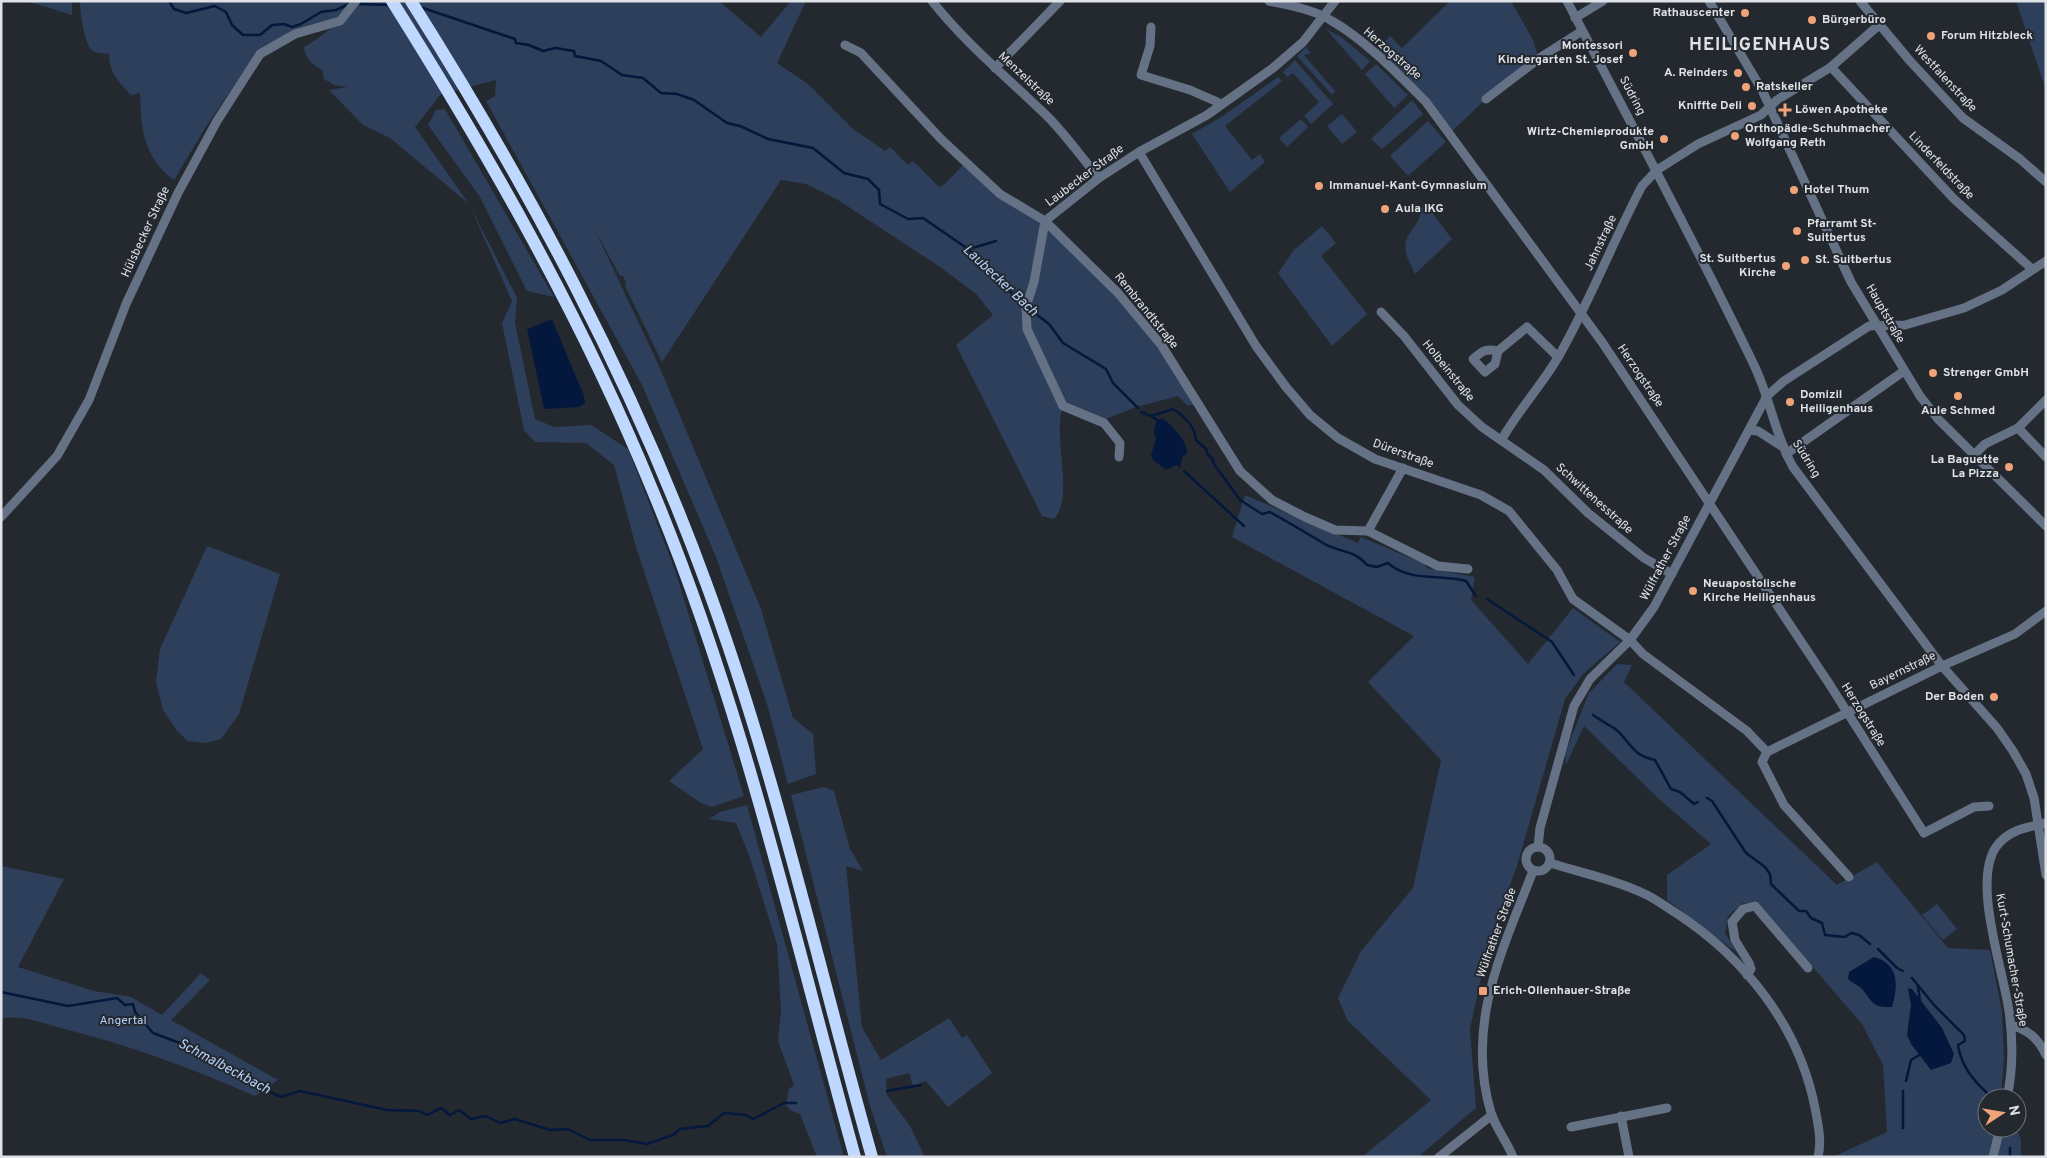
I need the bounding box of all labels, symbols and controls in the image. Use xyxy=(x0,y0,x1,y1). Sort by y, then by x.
place label: Rathauscenter xyxy=(1653,5,1735,21)
marker: Rathauscenter xyxy=(1739,7,1751,19)
place label: Bürgerbüro xyxy=(1822,12,1886,28)
marker: Bürgerbüro xyxy=(1806,14,1818,26)
street label: Herzogstraße xyxy=(1359,24,1425,84)
place label: Forum Hitzbleck xyxy=(1941,28,2033,44)
marker: Forum Hitzbleck xyxy=(1925,30,1937,42)
district label: HEILIGENHAUS xyxy=(1689,34,1831,57)
place label: Montessori Kindergarten St. Josef xyxy=(1498,38,1624,68)
street label: Westfalenstraße xyxy=(1910,42,1980,116)
marker: Montessori Kindergarten St. Josef xyxy=(1627,47,1639,59)
street label: Menzelstraße xyxy=(994,49,1058,109)
place label: A. Reinders xyxy=(1664,65,1728,81)
marker: A. Reinders xyxy=(1732,67,1744,79)
street label: Südring xyxy=(1615,74,1649,118)
place label: Ratskeller xyxy=(1756,79,1813,95)
marker: Ratskeller xyxy=(1740,81,1752,93)
place label: Kniffte Deli xyxy=(1678,98,1742,114)
marker: Kniffte Deli xyxy=(1746,100,1758,112)
place label: Löwen Apotheke xyxy=(1795,102,1888,118)
marker: Löwen Apotheke xyxy=(1779,104,1791,116)
place label: Orthopädie-Schuhmacher Wolfgang Reth xyxy=(1745,121,1890,151)
place label: Wirtz-Chemieprodukte GmbH xyxy=(1527,124,1654,154)
street label: Linderfeldstraße xyxy=(1905,129,1977,203)
marker: Orthopädie-Schuhmacher Wolfgang Reth xyxy=(1729,130,1741,142)
marker: Wirtz-Chemieprodukte GmbH xyxy=(1658,133,1670,145)
street label: Laubecker Straße xyxy=(1042,141,1128,211)
place label: Immanuel-Kant-Gymnasium xyxy=(1329,178,1487,194)
marker: Immanuel-Kant-Gymnasium xyxy=(1313,180,1325,192)
place label: Hotel Thum xyxy=(1804,182,1869,198)
street label: Hülsbecker Straße xyxy=(118,184,174,280)
marker: Hotel Thum xyxy=(1788,184,1800,196)
place label: Aula IKG xyxy=(1395,201,1444,217)
marker: Aula IKG xyxy=(1379,203,1391,215)
street label: Jahnstraße xyxy=(1581,212,1621,274)
place label: Pfarramt St- Suitbertus xyxy=(1807,216,1877,246)
marker: Pfarramt St- Suitbertus xyxy=(1791,225,1803,237)
water label: Laubecker Bach xyxy=(959,242,1042,321)
place label: St. Suitbertus Kirche xyxy=(1699,251,1776,281)
place label: St. Suitbertus xyxy=(1815,252,1892,268)
marker: St. Suitbertus xyxy=(1799,254,1811,266)
marker: St. Suitbertus Kirche xyxy=(1780,260,1792,272)
street label: Rembrandtstraße xyxy=(1110,270,1182,352)
street label: Hauptstraße xyxy=(1862,282,1908,346)
street label: Holbeinstraße xyxy=(1418,337,1478,405)
street label: Herzogstraße xyxy=(1613,341,1667,411)
place label: Strenger GmbH xyxy=(1943,365,2029,381)
marker: Strenger GmbH xyxy=(1927,367,1939,379)
place label: Domizil Heiligenhaus xyxy=(1800,387,1873,417)
marker: Aule Schmed xyxy=(1952,390,1964,402)
marker: Domizil Heiligenhaus xyxy=(1784,396,1796,408)
place label: Aule Schmed xyxy=(1921,403,1995,419)
street label: Dürerstraße xyxy=(1370,436,1436,472)
street label: Südring xyxy=(1788,437,1824,481)
place label: La Baguette La Pizza xyxy=(1931,452,1999,482)
street label: Schwittenesstraße xyxy=(1552,460,1636,538)
marker: La Baguette La Pizza xyxy=(2003,461,2015,473)
street label: Wülfrather Straße xyxy=(1637,512,1695,604)
place label: Neuapostolische Kirche Heiligenhaus xyxy=(1703,576,1816,606)
marker: Neuapostolische Kirche Heiligenhaus xyxy=(1687,585,1699,597)
street label: Bayernstraße xyxy=(1867,648,1939,694)
street label: Herzogstraße xyxy=(1837,680,1889,750)
place label: Der Boden xyxy=(1925,689,1984,705)
marker: Der Boden xyxy=(1988,691,2000,703)
street label: Wülfrather Straße xyxy=(1473,886,1521,980)
street label: Kurt-Schumacher-Straße xyxy=(1991,892,2031,1028)
place label: Erich-Ollenhauer-Straße xyxy=(1493,983,1631,999)
marker: Erich-Ollenhauer-Straße xyxy=(1477,985,1489,997)
park label: Angertal xyxy=(99,1013,147,1029)
water label: Schmalbeckbach xyxy=(175,1035,274,1099)
north arrow xyxy=(1977,1088,2027,1138)
text: N xyxy=(2004,1104,2023,1117)

